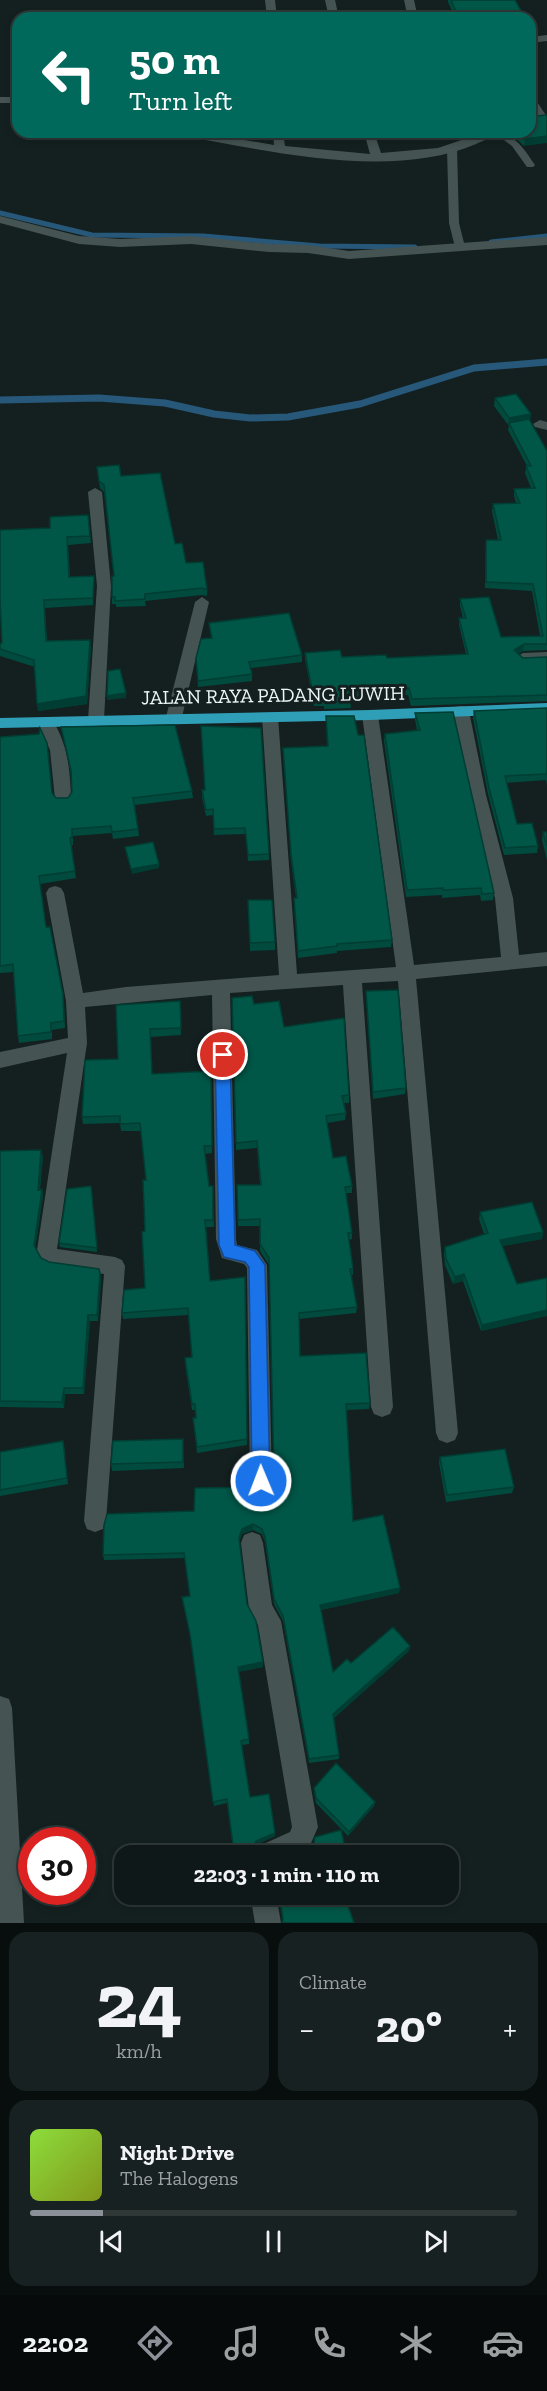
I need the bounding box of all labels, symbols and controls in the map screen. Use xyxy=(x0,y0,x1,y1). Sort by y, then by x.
text: 50 m xyxy=(129,34,220,85)
icon: left xyxy=(30,36,108,114)
text: Turn left xyxy=(129,85,232,117)
street label: JALAN RAYA PADANG LUWIH xyxy=(141,681,405,709)
pin xyxy=(197,1029,248,1080)
icon: arrive xyxy=(206,1038,239,1071)
position arrow xyxy=(229,1449,293,1513)
speed limit sign: 30 xyxy=(18,1827,96,1905)
text: 22:03 · 1 min · 110 m xyxy=(194,1861,379,1888)
text: 24 xyxy=(96,1953,182,2047)
text: Climate xyxy=(299,1970,367,1994)
text: 20° xyxy=(376,2000,442,2054)
text: − xyxy=(299,2009,314,2048)
text: + xyxy=(503,2009,517,2048)
text: km/h xyxy=(116,2039,162,2063)
text: Night Drive xyxy=(120,2139,234,2166)
text: The Halogens xyxy=(120,2166,238,2190)
icon: previous xyxy=(95,2225,128,2258)
icon: pause xyxy=(257,2225,290,2258)
icon: next xyxy=(419,2225,452,2258)
icon: directions xyxy=(134,2322,176,2364)
icon: music xyxy=(221,2322,263,2364)
icon: phone xyxy=(308,2322,350,2364)
icon: climate xyxy=(395,2322,437,2364)
icon: car xyxy=(482,2322,524,2364)
text: 22:02 xyxy=(23,2327,88,2359)

